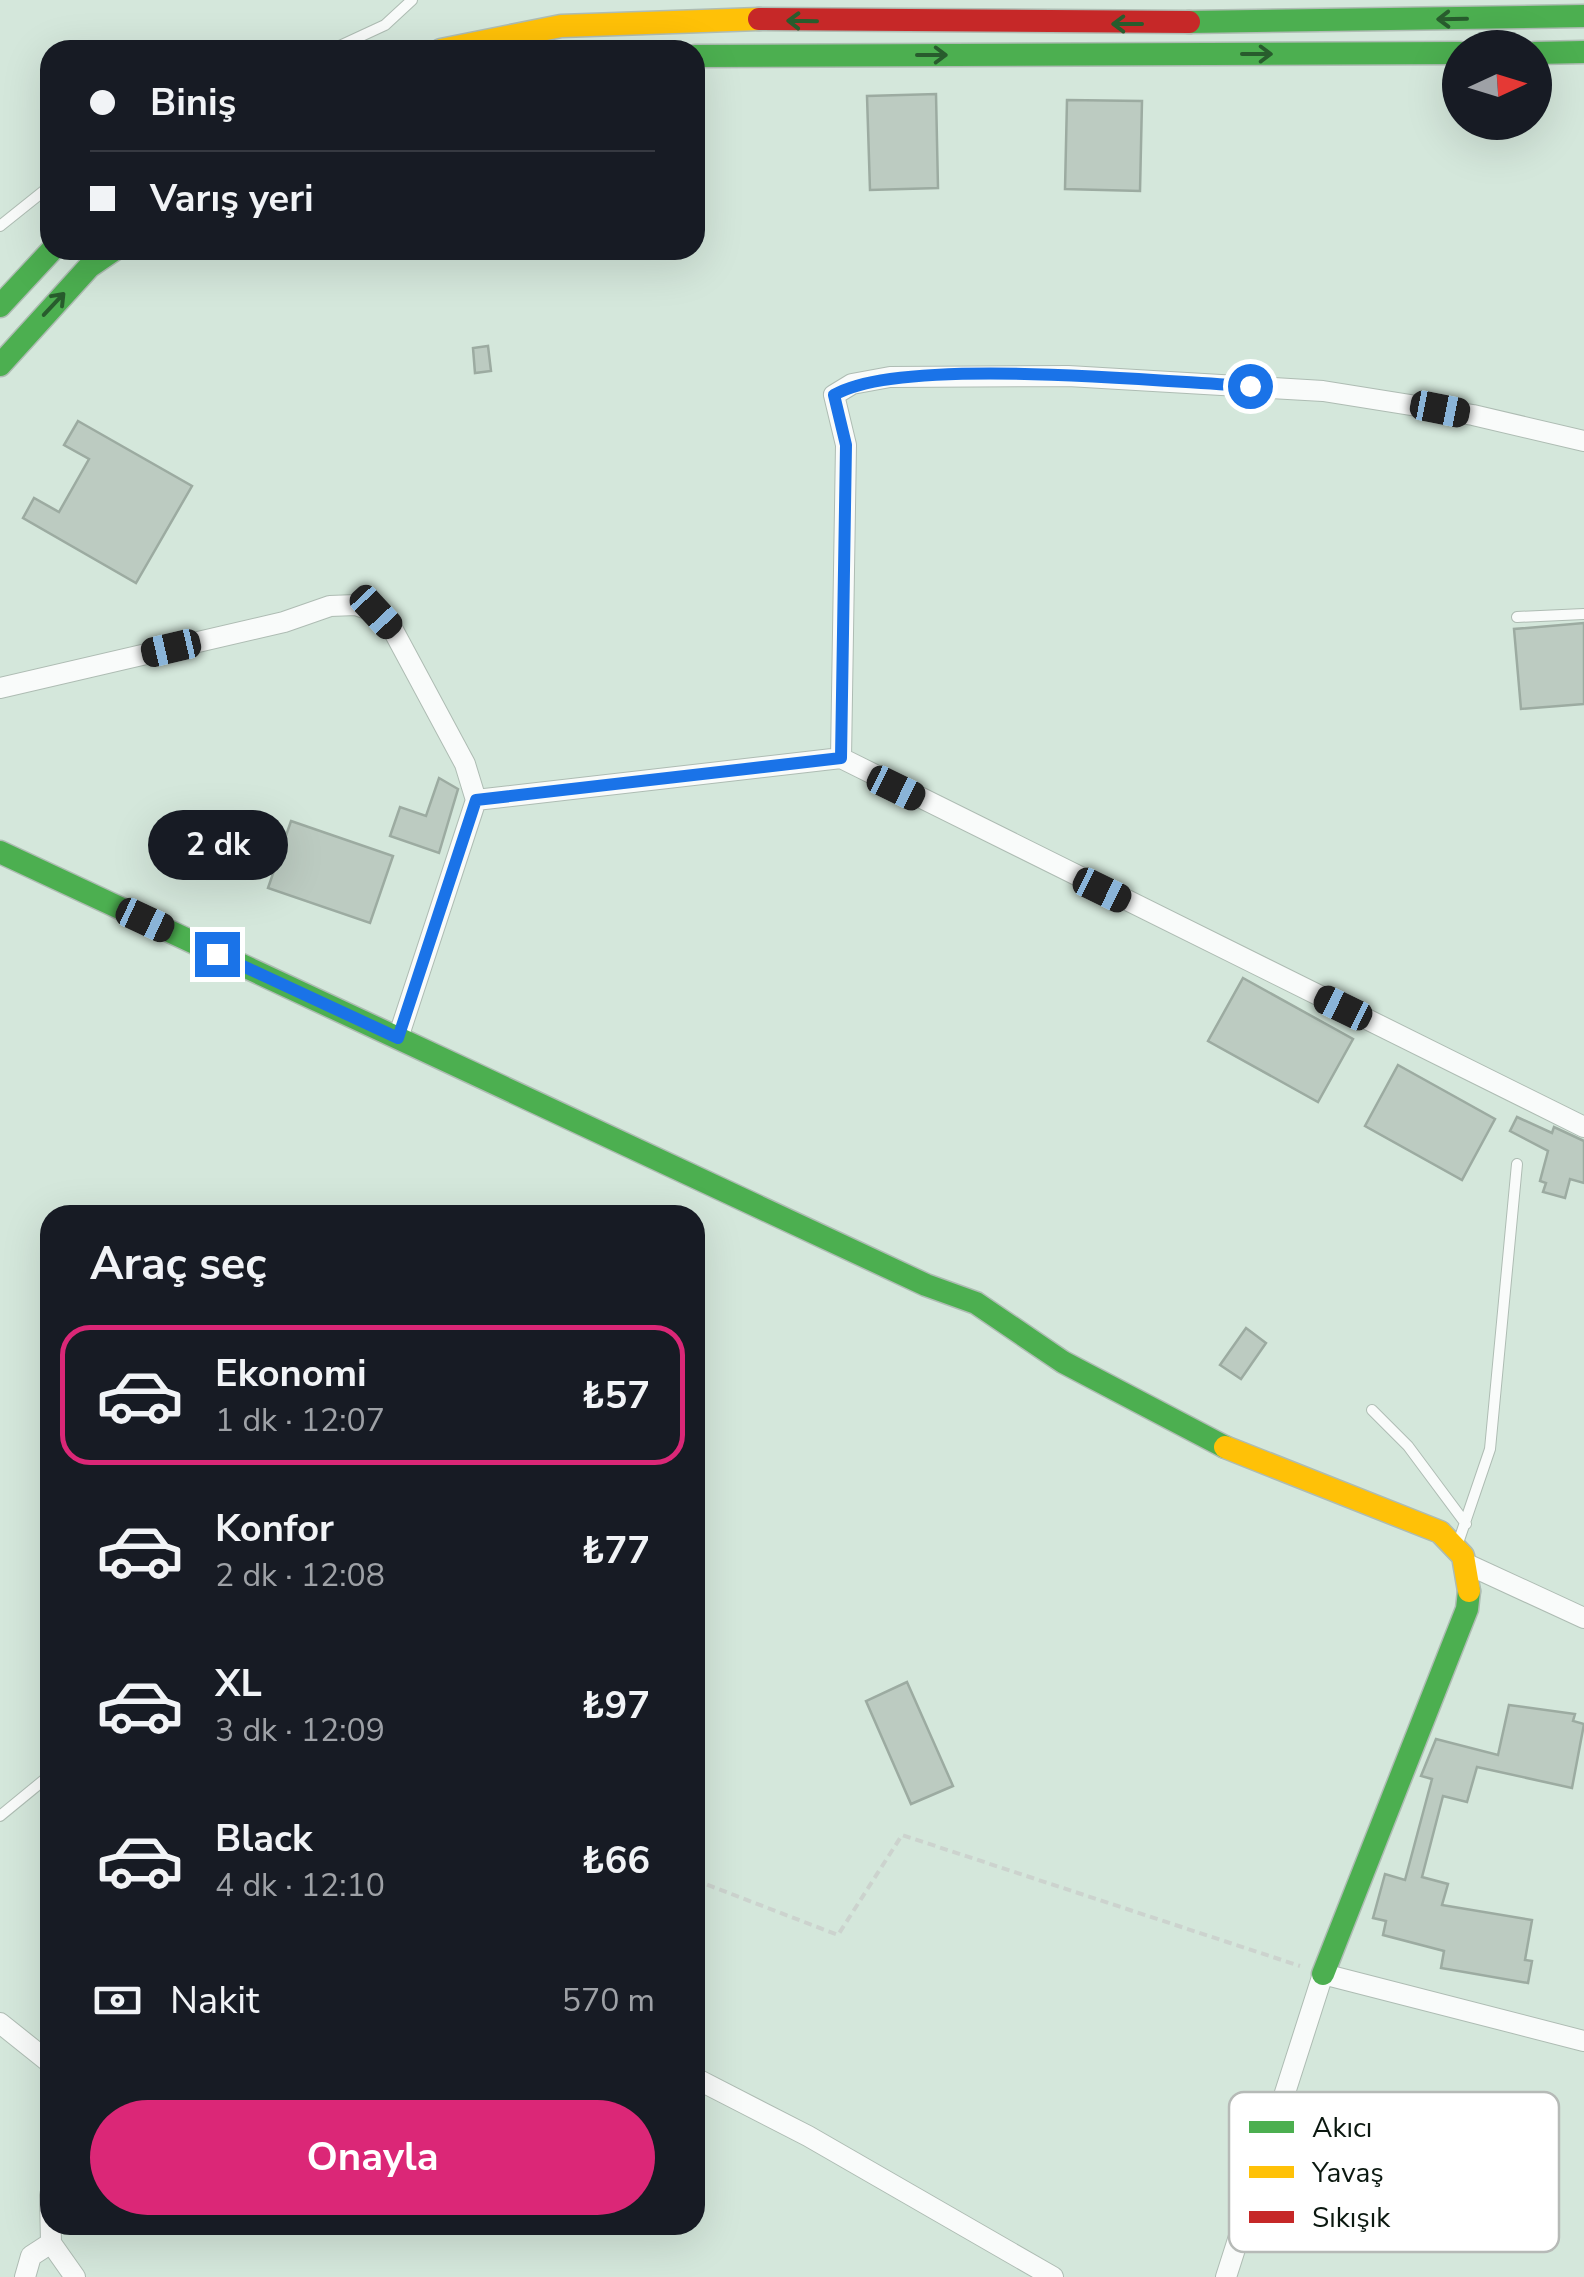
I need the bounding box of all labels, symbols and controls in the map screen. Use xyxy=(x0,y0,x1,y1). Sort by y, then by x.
one-way arrow xyxy=(1436,9,1468,28)
one-way arrow xyxy=(786,12,818,31)
one-way arrow xyxy=(1111,14,1144,34)
north arrow xyxy=(1442,30,1552,140)
map controls xyxy=(1442,30,1552,140)
one-way arrow xyxy=(1240,44,1273,64)
one-way arrow xyxy=(916,46,948,64)
text: Biniş xyxy=(150,77,236,128)
text: Varış yeri xyxy=(150,173,314,224)
one-way arrow xyxy=(42,292,65,317)
route start xyxy=(1228,364,1273,409)
car xyxy=(1408,389,1472,429)
car xyxy=(345,580,407,644)
car xyxy=(138,627,204,669)
car xyxy=(862,761,930,815)
callout: 2 dk xyxy=(147,809,287,879)
text: 2 dk xyxy=(186,823,250,866)
car xyxy=(1068,863,1136,917)
car xyxy=(111,894,179,946)
route end xyxy=(195,932,240,977)
car xyxy=(1309,981,1377,1035)
text: Araç seç xyxy=(90,1234,267,1295)
text: Ekonomi xyxy=(215,1348,367,1399)
icon: car xyxy=(95,1350,185,1440)
text: ₺57 xyxy=(582,1370,650,1421)
text: 1 dk · 12:07 xyxy=(215,1399,385,1442)
text: Konfor xyxy=(215,1503,334,1554)
icon: car xyxy=(95,1505,185,1595)
text: ₺77 xyxy=(582,1525,650,1576)
text: 2 dk · 12:08 xyxy=(215,1554,385,1597)
text: XL xyxy=(215,1658,262,1709)
icon: car xyxy=(95,1660,185,1750)
text: ₺97 xyxy=(582,1680,650,1731)
text: 3 dk · 12:09 xyxy=(215,1709,385,1752)
text: Black xyxy=(215,1813,312,1864)
icon: car xyxy=(95,1815,185,1905)
text: ₺66 xyxy=(582,1835,650,1886)
text: 4 dk · 12:10 xyxy=(215,1864,385,1907)
icon: cash xyxy=(90,1973,145,2028)
text: Nakit xyxy=(170,1975,259,2026)
text: 570 m xyxy=(562,1979,655,2022)
legend xyxy=(1229,2092,1559,2252)
button: Onayla xyxy=(90,2100,655,2215)
text: Akıcı xyxy=(1312,2109,1372,2147)
text: Yavaş xyxy=(1311,2154,1384,2192)
text: Sıkışık xyxy=(1312,2199,1391,2237)

